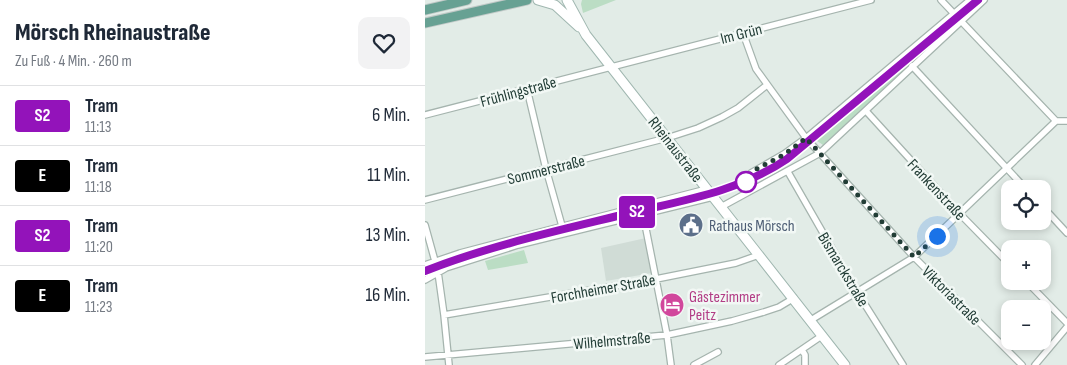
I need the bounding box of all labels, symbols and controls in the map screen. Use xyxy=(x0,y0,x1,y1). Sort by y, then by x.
button: heart xyxy=(358,17,410,69)
text: Mörsch Rheinaustraße xyxy=(15,18,210,47)
street label: Im Grün xyxy=(719,20,764,49)
text: Zu Fuß · 4 Min. · 260 m xyxy=(15,52,132,71)
street label: Frühlingstraße xyxy=(478,73,559,112)
text: Tram xyxy=(85,95,118,118)
text: 6 Min. xyxy=(372,104,410,127)
text: S2 xyxy=(34,105,51,126)
street label: Rheinaustraße xyxy=(643,113,706,186)
text: 11:13 xyxy=(85,118,112,137)
street label: Sommerstraße xyxy=(506,152,587,189)
text: Tram xyxy=(85,155,118,178)
street label: Frankenstraße xyxy=(903,155,969,225)
text: 11 Min. xyxy=(367,164,410,187)
text: E xyxy=(39,165,46,186)
unlabelled marker xyxy=(735,171,757,193)
text: 11:18 xyxy=(85,178,112,197)
map controls xyxy=(1001,180,1051,350)
button: locate xyxy=(1001,180,1051,230)
line badge: S2 xyxy=(615,196,659,228)
text: S2 xyxy=(629,201,645,222)
public building icon: Rathaus Mörsch xyxy=(678,212,704,238)
text: Tram xyxy=(85,215,118,238)
place label: Rathaus Mörsch xyxy=(709,217,795,236)
text: 13 Min. xyxy=(366,224,410,247)
your location xyxy=(925,224,950,249)
text: S2 xyxy=(34,225,51,246)
street label: Bismarckstraße xyxy=(813,229,872,310)
text: 11:20 xyxy=(85,238,113,257)
button: + xyxy=(1001,240,1051,290)
street label: Viktoriastraße xyxy=(917,263,984,330)
street label: Forchheimer Straße xyxy=(550,271,657,308)
text: Tram xyxy=(85,275,118,298)
text: 16 Min. xyxy=(365,284,410,307)
text: E xyxy=(39,285,46,306)
place label: Gästezimmer Peitz xyxy=(689,288,761,325)
hotel icon: Gästezimmer Peitz xyxy=(659,292,685,318)
text: 11:23 xyxy=(85,298,113,317)
button: − xyxy=(1001,300,1051,350)
street label: Wilhelmstraße xyxy=(573,329,651,354)

